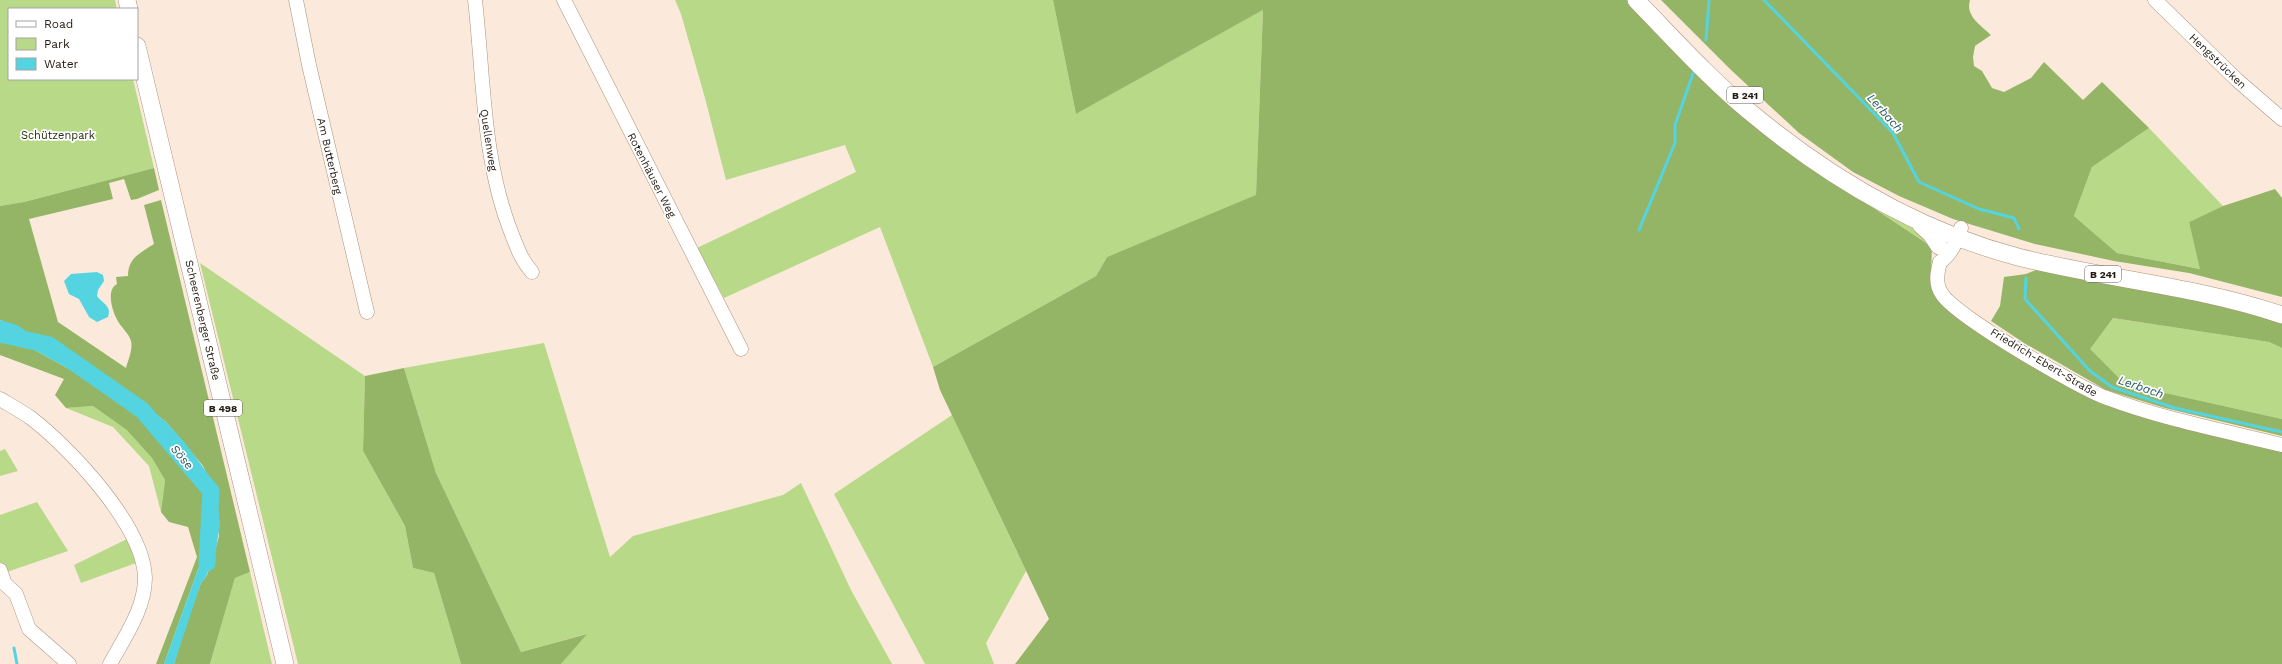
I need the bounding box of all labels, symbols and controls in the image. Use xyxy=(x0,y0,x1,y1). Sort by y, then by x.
legend xyxy=(8,8,138,80)
text: Road xyxy=(44,17,73,31)
street label: Hengstrücken xyxy=(2187,31,2249,92)
text: Park xyxy=(44,37,70,51)
text: Water xyxy=(44,57,79,71)
road number: B 241 xyxy=(1727,87,1763,103)
water label: Lerbach xyxy=(1864,91,1906,135)
street label: Quellenweg xyxy=(477,108,500,172)
street label: Am Butterberg xyxy=(314,117,345,196)
park label: Schützenpark xyxy=(21,129,95,142)
street label: Rotenhäuser Weg xyxy=(625,131,679,220)
street label: Scheerenberger Straße xyxy=(182,259,223,382)
road number: B 241 xyxy=(2085,266,2121,282)
street label: Friedrich-Ebert-Straße xyxy=(1988,325,2100,400)
water label: Lerbach xyxy=(2117,373,2165,401)
road number: B 498 xyxy=(204,400,242,416)
water label: Söse xyxy=(168,442,196,472)

